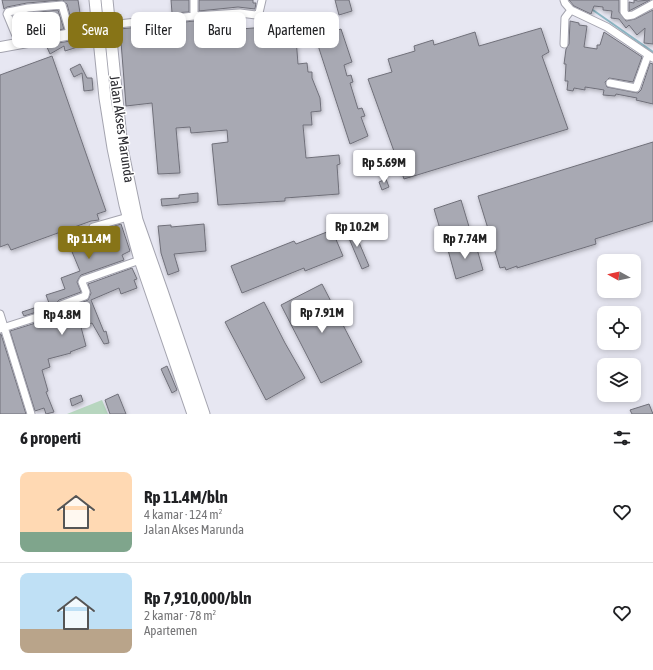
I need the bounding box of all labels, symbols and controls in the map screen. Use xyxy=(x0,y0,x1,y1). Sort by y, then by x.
chip: Beli xyxy=(12,12,60,48)
chip: Sewa xyxy=(68,12,123,48)
chip: Filter xyxy=(131,12,186,48)
chip: Baru xyxy=(194,12,246,48)
chip: Apartemen xyxy=(254,12,339,48)
street label: Jalan Akses Marunda xyxy=(107,74,137,184)
pin: Rp 5.69M xyxy=(343,150,425,184)
text: Rp 5.69M xyxy=(362,155,406,170)
pin: Rp 10.2M xyxy=(316,214,398,248)
text: Rp 10.2M xyxy=(335,219,379,234)
pin: Rp 11.4M xyxy=(48,226,130,260)
pin: Rp 7.74M xyxy=(424,226,506,260)
text: Rp 11.4M xyxy=(67,231,111,246)
text: Rp 7.74M xyxy=(443,231,487,246)
north arrow xyxy=(597,254,641,298)
map controls xyxy=(597,254,641,402)
pin: Rp 7.91M xyxy=(281,300,363,334)
pin: Rp 4.8M xyxy=(25,302,99,336)
text: Rp 7.91M xyxy=(300,305,344,320)
button: locate xyxy=(597,306,641,350)
text: Rp 4.8M xyxy=(43,307,81,322)
button: layers xyxy=(597,358,641,402)
icon: filters xyxy=(611,427,633,449)
text: 6 properti xyxy=(20,428,81,448)
text: Rp 11.4M/bln xyxy=(144,487,228,507)
icon: home xyxy=(52,488,100,536)
icon: heart xyxy=(611,501,633,523)
text: 4 kamar · 124 m² xyxy=(144,507,222,522)
text: Jalan Akses Marunda xyxy=(144,522,244,537)
text: Rp 7,910,000/bln xyxy=(144,588,251,608)
icon: home xyxy=(52,589,100,637)
icon: heart xyxy=(611,602,633,624)
text: 2 kamar · 78 m² xyxy=(144,608,216,623)
text: Apartemen xyxy=(144,623,197,638)

